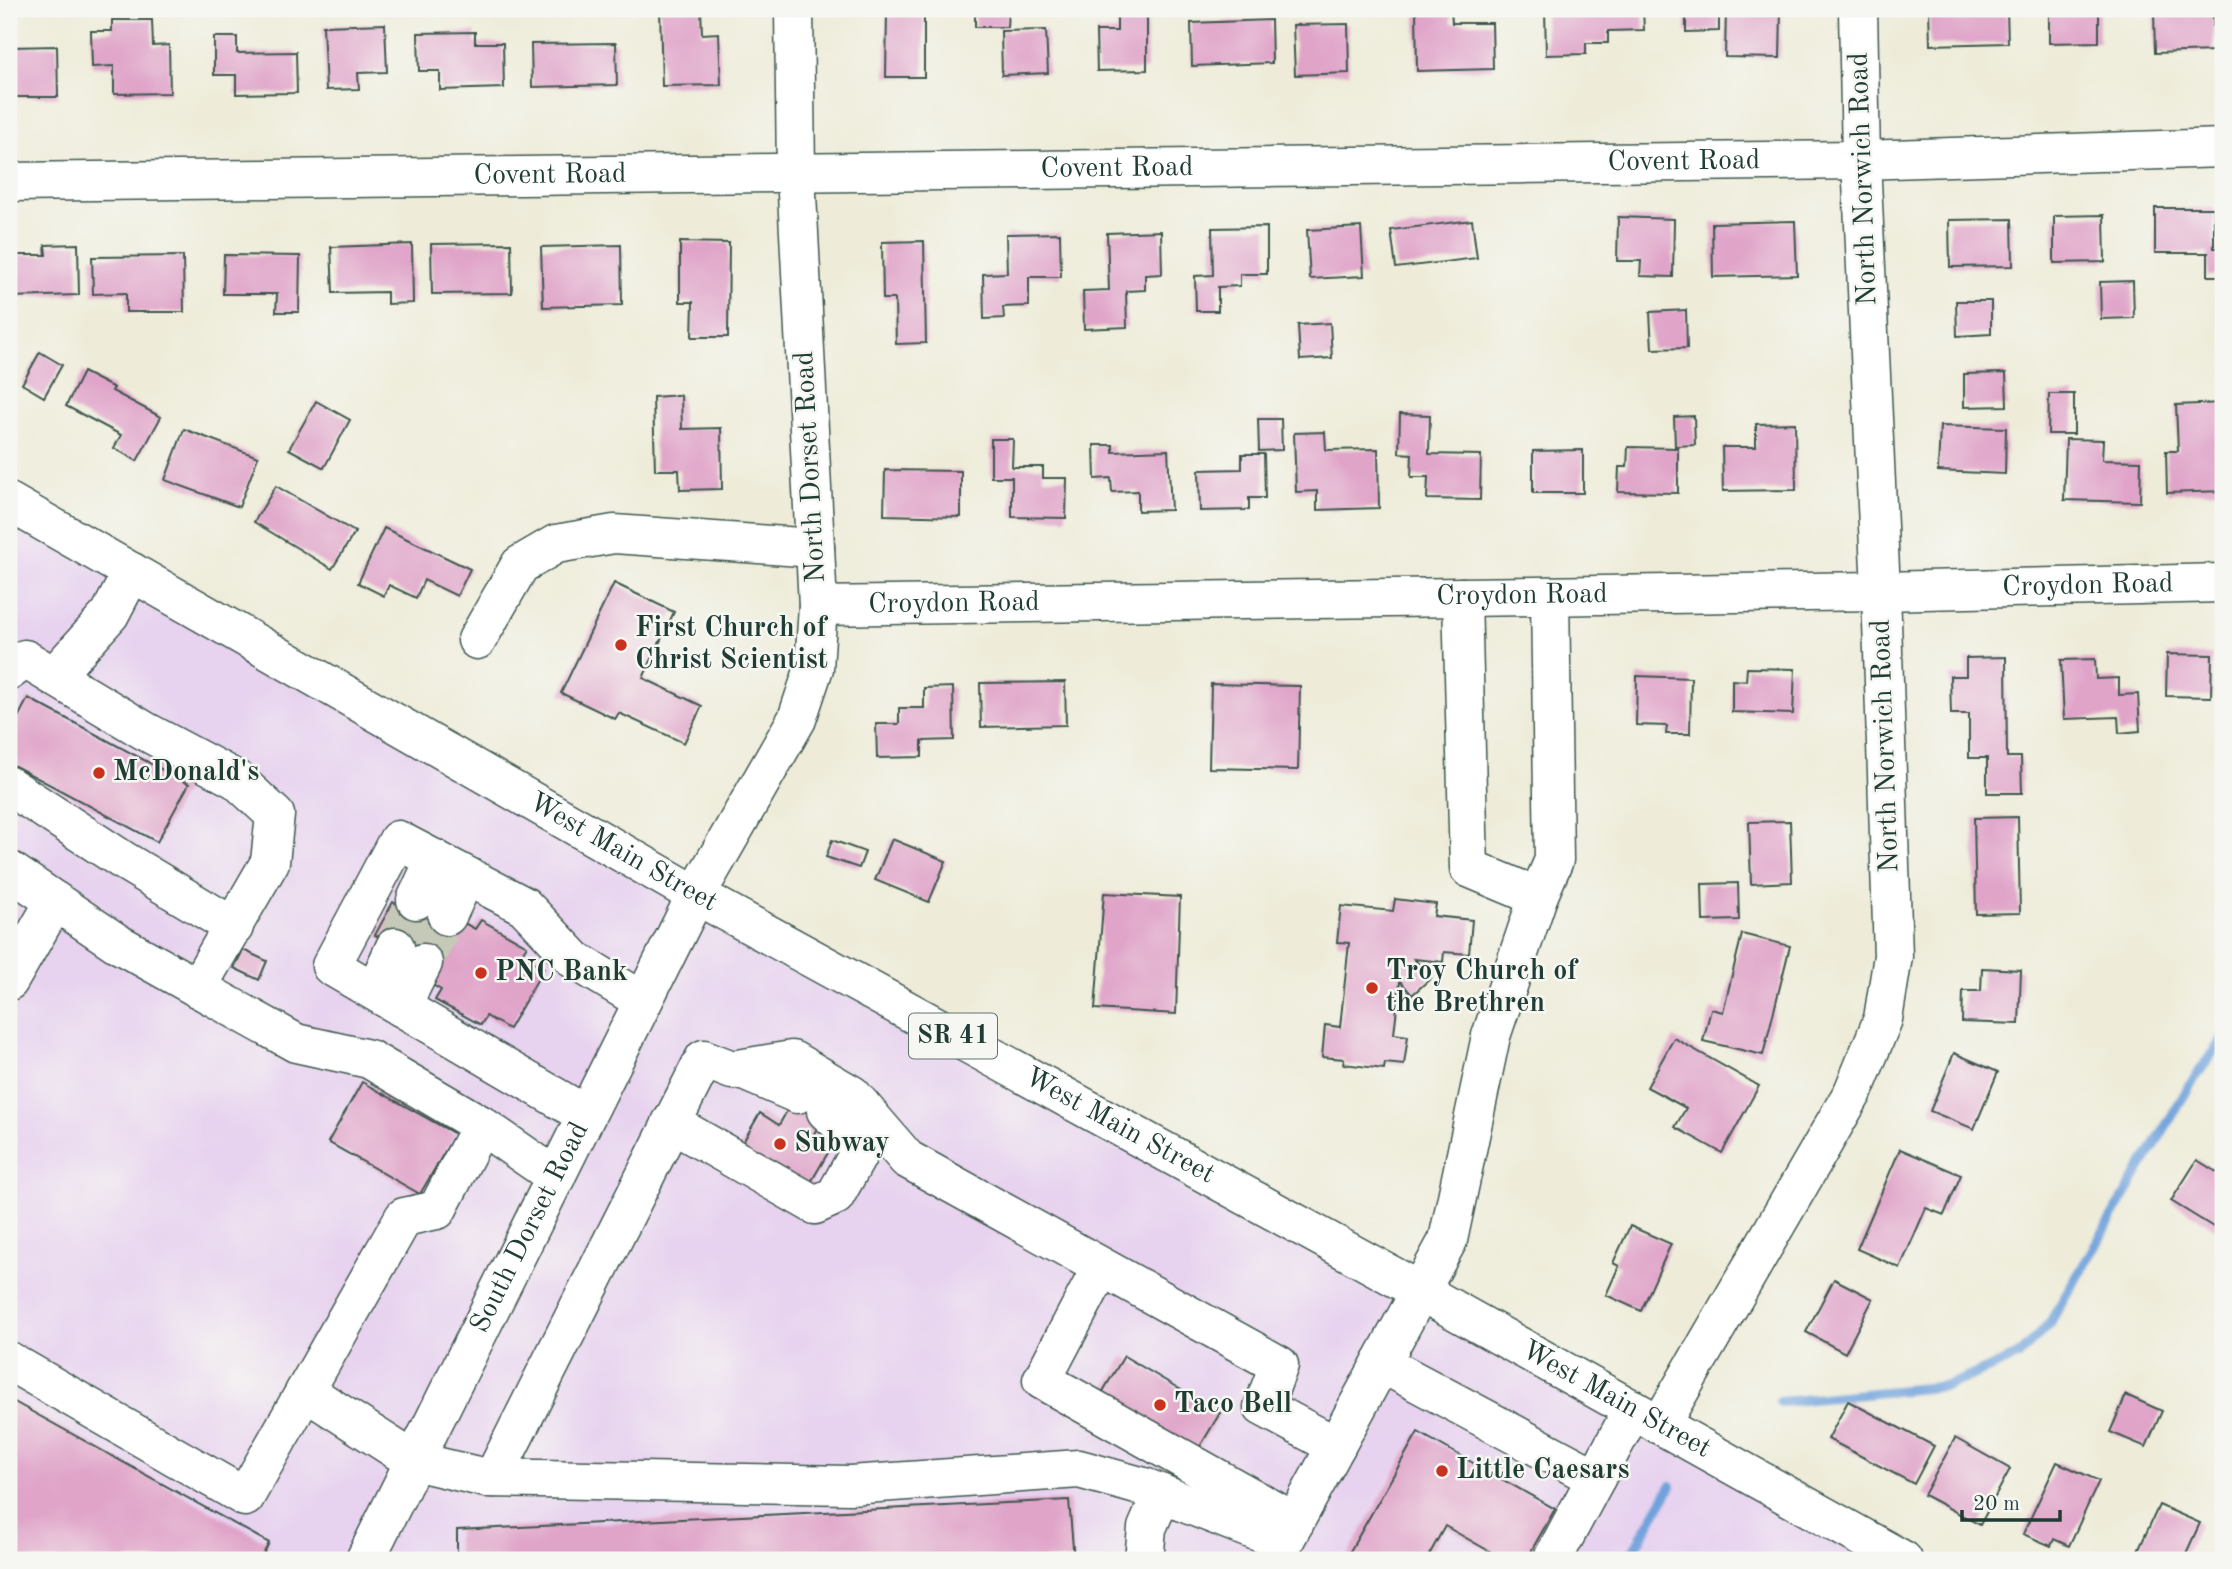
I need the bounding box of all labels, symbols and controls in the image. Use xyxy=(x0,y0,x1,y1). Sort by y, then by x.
street label: North Norwich Road xyxy=(1846,52,1882,306)
street label: Covent Road xyxy=(1607,147,1761,177)
street label: Covent Road xyxy=(1040,154,1194,184)
street label: Covent Road xyxy=(473,161,627,190)
street label: North Dorset Road xyxy=(791,350,831,584)
street label: Croydon Road xyxy=(2002,570,2174,602)
street label: Croydon Road xyxy=(1436,581,1608,611)
street label: Croydon Road xyxy=(868,589,1040,619)
place label: First Church of Christ Scientist xyxy=(635,615,829,675)
street label: North Norwich Road xyxy=(1868,619,1904,873)
marker: First Church of Christ Scientist xyxy=(613,637,629,653)
place label: McDonald's xyxy=(113,759,259,787)
marker: McDonald's xyxy=(91,765,107,781)
street label: West Main Street xyxy=(524,788,722,918)
place label: Troy Church of the Brethren xyxy=(1386,958,1579,1018)
place label: PNC Bank xyxy=(495,959,628,987)
marker: PNC Bank xyxy=(473,965,489,981)
marker: Troy Church of the Brethren xyxy=(1364,980,1380,996)
road number: SR 41 xyxy=(909,1014,997,1058)
street label: West Main Street xyxy=(1020,1063,1219,1190)
street label: South Dorset Road xyxy=(466,1118,594,1338)
place label: Subway xyxy=(794,1130,890,1158)
marker: Subway xyxy=(772,1136,788,1152)
street label: West Main Street xyxy=(1517,1336,1715,1464)
place label: Taco Bell xyxy=(1174,1391,1293,1419)
marker: Taco Bell xyxy=(1152,1397,1168,1413)
place label: Little Caesars xyxy=(1456,1457,1630,1485)
marker: Little Caesars xyxy=(1434,1463,1450,1479)
scale bar xyxy=(1962,1478,2060,1522)
text: 20 m xyxy=(1973,1494,2020,1515)

